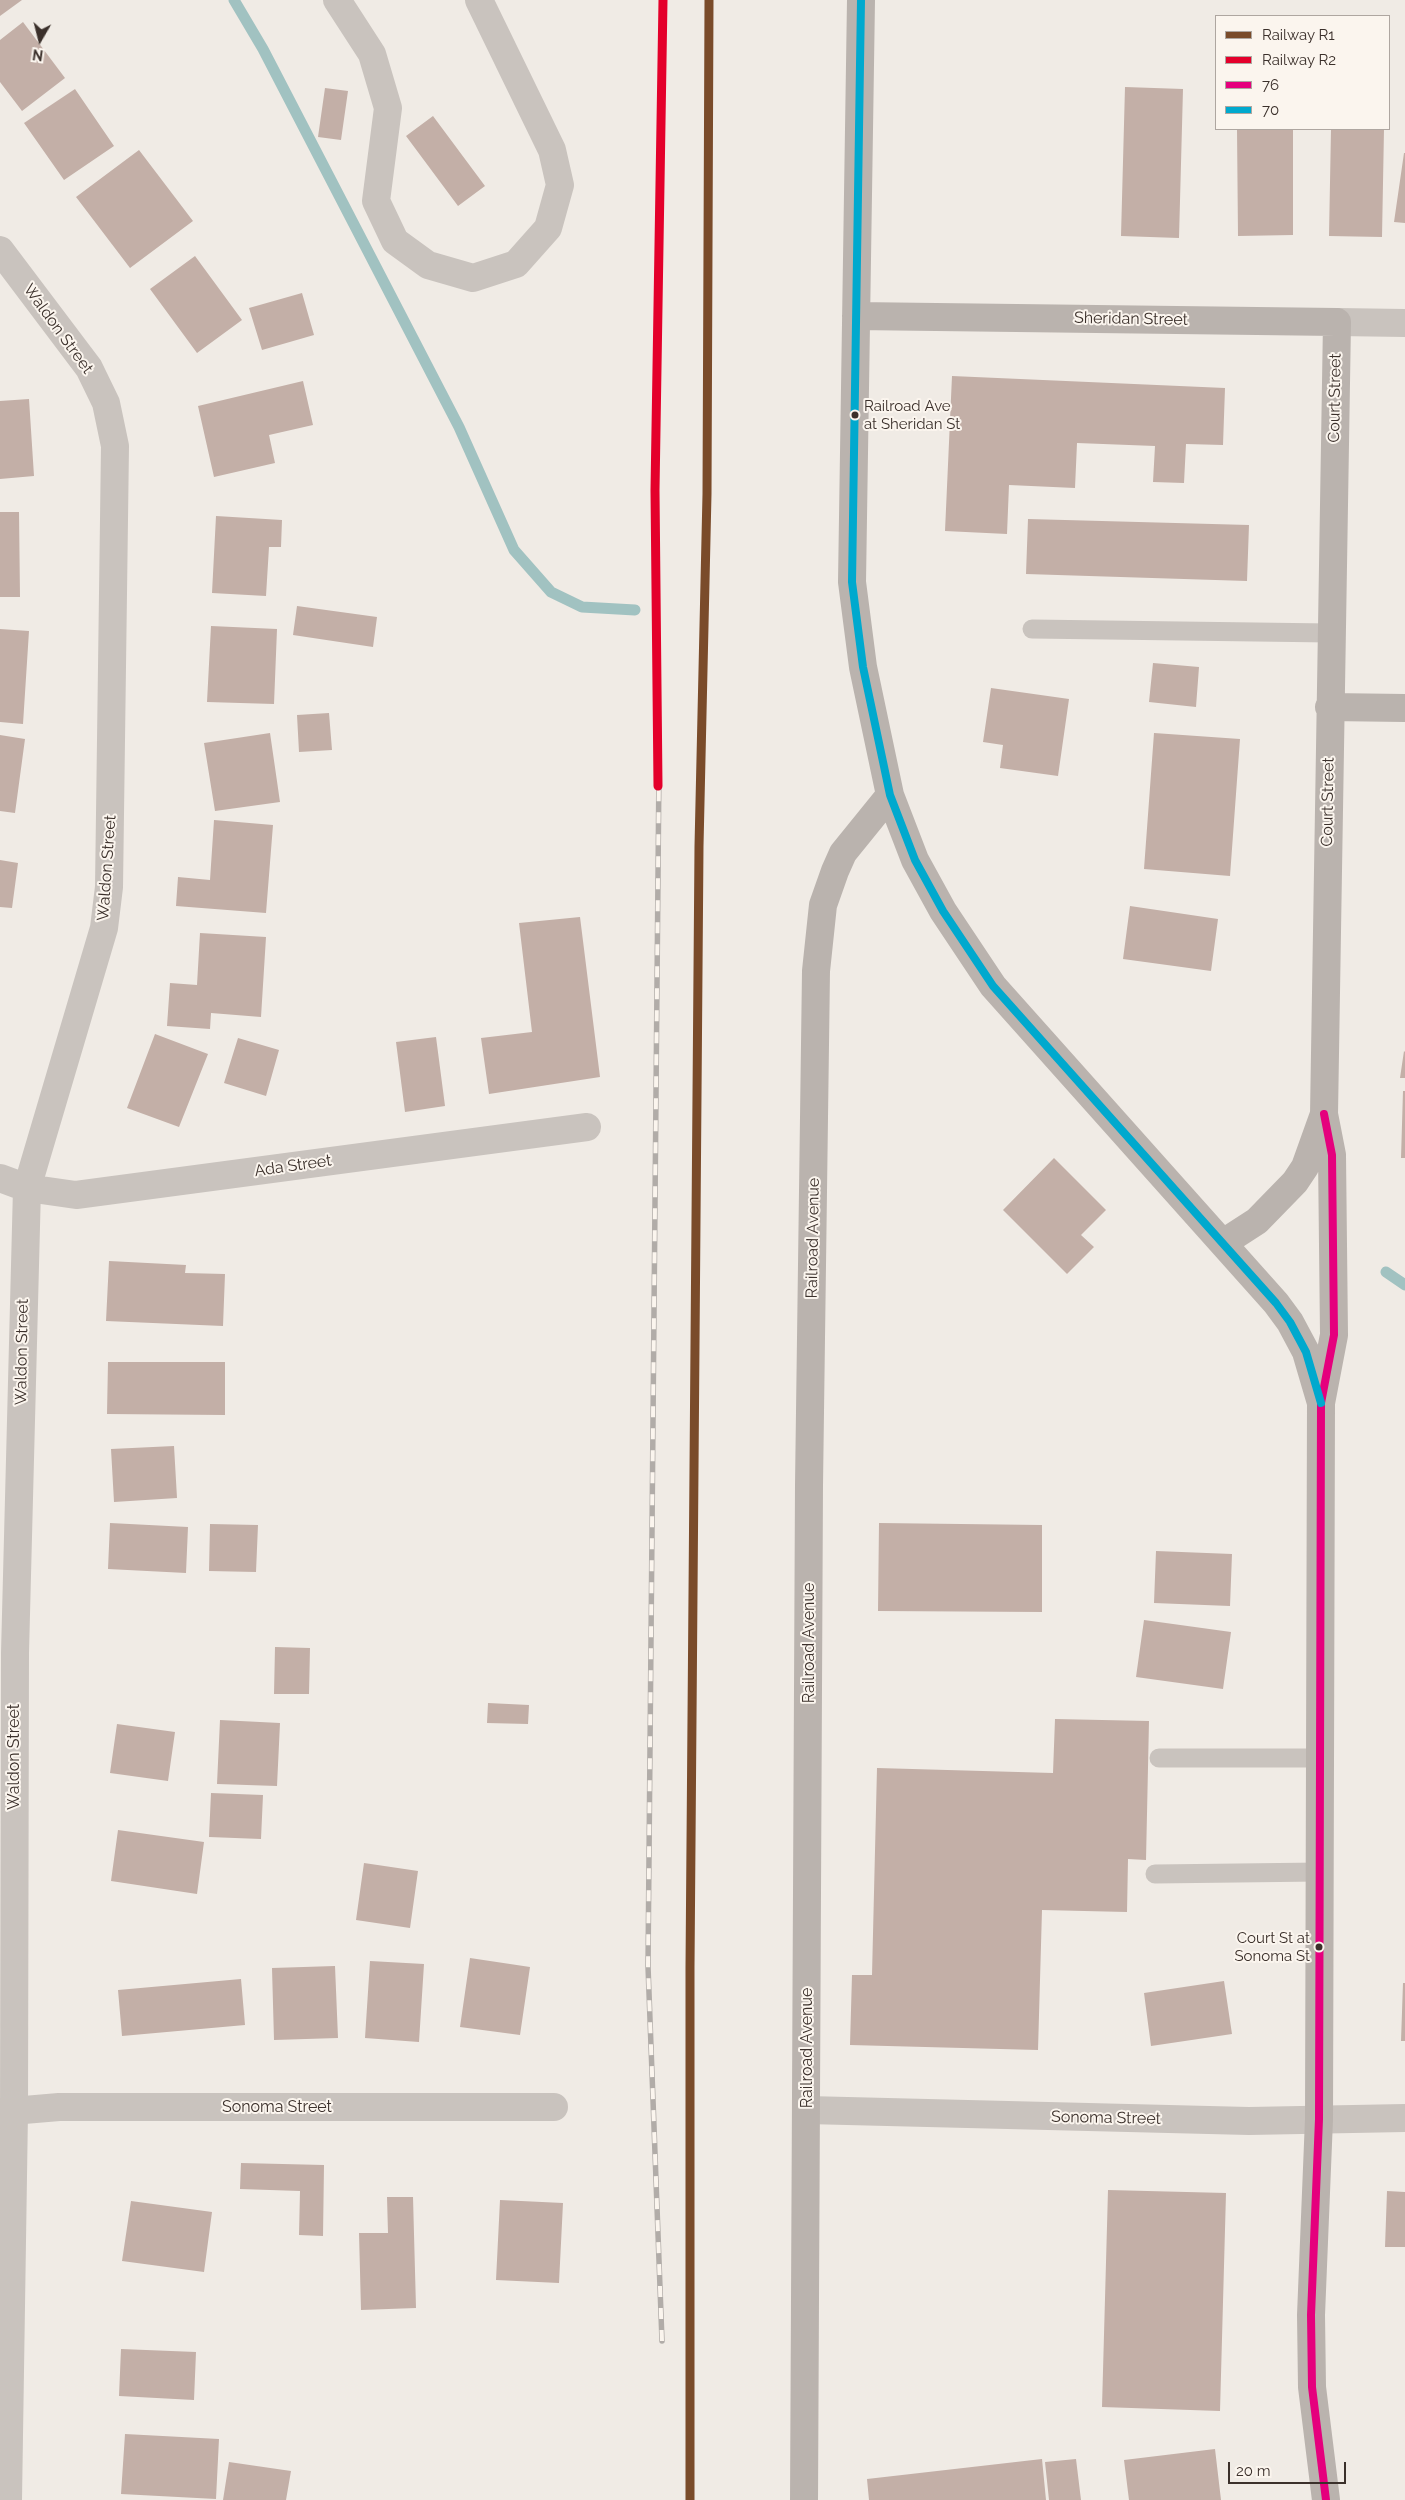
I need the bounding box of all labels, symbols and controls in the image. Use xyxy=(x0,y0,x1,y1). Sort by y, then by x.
north arrow xyxy=(15,15,65,65)
legend xyxy=(1215,15,1390,130)
text: Railway R1 xyxy=(1262,26,1335,44)
text: N xyxy=(32,46,44,64)
text: Railway R2 xyxy=(1262,51,1336,69)
text: 76 xyxy=(1262,76,1279,94)
text: 70 xyxy=(1262,101,1279,119)
street label: Waldon Street xyxy=(19,280,97,378)
street label: Sheridan Street xyxy=(1074,308,1188,330)
street label: Court Street xyxy=(1325,353,1345,443)
place label: Railroad Ave at Sheridan St xyxy=(864,397,960,432)
marker: Railroad Ave at Sheridan St xyxy=(850,410,860,420)
street label: Court Street xyxy=(1318,757,1338,847)
street label: Waldon Street xyxy=(94,814,120,922)
street label: Ada Street xyxy=(253,1151,333,1181)
street label: Railroad Avenue xyxy=(802,1178,824,1298)
street label: Waldon Street xyxy=(11,1299,33,1405)
street label: Railroad Avenue xyxy=(799,1583,819,1703)
street label: Waldon Street xyxy=(4,1704,24,1810)
place label: Court St at Sonoma St xyxy=(1235,1929,1310,1964)
marker: Court St at Sonoma St xyxy=(1314,1942,1324,1952)
street label: Railroad Avenue xyxy=(797,1988,817,2108)
street label: Sonoma Street xyxy=(222,2097,332,2117)
street label: Sonoma Street xyxy=(1051,2107,1161,2129)
scale bar xyxy=(1230,2452,1348,2484)
text: 20 m xyxy=(1236,2462,1271,2480)

